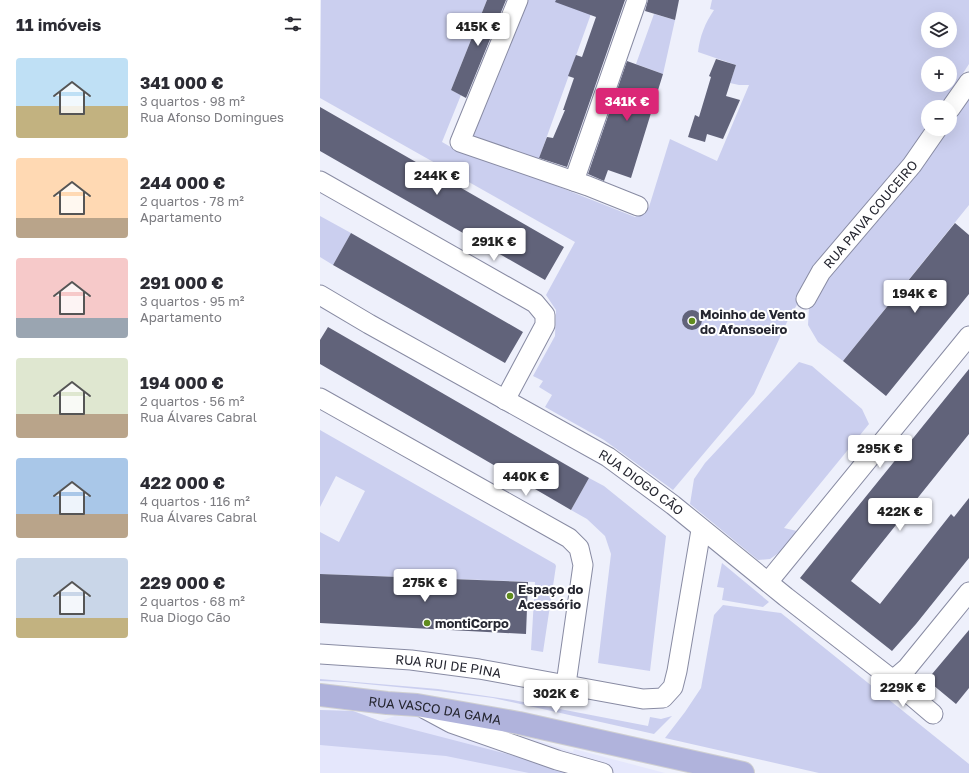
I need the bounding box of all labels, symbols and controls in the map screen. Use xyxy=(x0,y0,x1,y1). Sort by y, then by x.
map controls xyxy=(921,12,957,136)
button: layers xyxy=(921,12,957,48)
icon: filters xyxy=(282,13,304,35)
pin: 415K € xyxy=(445,13,511,47)
text: 11 imóveis xyxy=(16,14,101,35)
text: 415K € xyxy=(456,18,500,34)
button: + xyxy=(921,56,957,92)
text: 341 000 € xyxy=(140,72,223,93)
icon: home xyxy=(48,74,96,122)
pin: 341K € xyxy=(594,88,660,122)
text: 3 quartos · 98 m² xyxy=(140,93,245,109)
text: 341K € xyxy=(605,93,649,109)
button: − xyxy=(921,100,957,136)
text: Rua Afonso Domingues xyxy=(140,109,284,125)
street label: RUA PAIVA COUCEIRO xyxy=(820,157,921,271)
pin: 244K € xyxy=(404,162,470,196)
text: 244K € xyxy=(414,167,460,183)
text: 244 000 € xyxy=(140,172,225,193)
icon: home xyxy=(48,174,96,222)
text: 2 quartos · 78 m² xyxy=(140,193,244,209)
text: Apartamento xyxy=(140,209,222,225)
pin: 291K € xyxy=(461,228,527,262)
text: 291K € xyxy=(472,233,516,249)
text: 291 000 € xyxy=(140,272,224,293)
icon: home xyxy=(48,274,96,322)
pin: 194K € xyxy=(882,280,948,314)
text: 194K € xyxy=(893,285,937,301)
text: 3 quartos · 95 m² xyxy=(140,293,245,309)
place label: Moinho de Vento do Afonsoeiro xyxy=(700,306,806,337)
text: Apartamento xyxy=(140,309,222,325)
marker: Moinho de Vento do Afonsoeiro xyxy=(687,316,697,326)
text: 194 000 € xyxy=(140,372,224,393)
icon: home xyxy=(48,374,96,422)
text: 2 quartos · 56 m² xyxy=(140,393,244,409)
text: Rua Álvares Cabral xyxy=(140,409,257,425)
pin: 295K € xyxy=(847,435,913,469)
text: 295K € xyxy=(857,440,903,456)
street label: RUA DIOGO CÃO xyxy=(596,446,687,518)
pin: 440K € xyxy=(493,463,559,497)
text: 440K € xyxy=(503,468,549,484)
text: 422 000 € xyxy=(140,472,225,493)
icon: home xyxy=(48,474,96,522)
text: 4 quartos · 116 m² xyxy=(140,493,250,509)
pin: 422K € xyxy=(867,498,933,532)
text: 422K € xyxy=(877,503,923,519)
text: Rua Álvares Cabral xyxy=(140,509,257,525)
pin: 275K € xyxy=(392,569,458,603)
text: 229 000 € xyxy=(140,572,225,593)
icon: home xyxy=(48,574,96,622)
text: 275K € xyxy=(403,574,447,590)
place label: Espaço do Acessório xyxy=(518,581,583,612)
marker: Espaço do Acessório xyxy=(505,591,515,601)
text: 2 quartos · 68 m² xyxy=(140,593,245,609)
text: Rua Diogo Cão xyxy=(140,609,230,625)
place label: montiCorpo xyxy=(435,615,509,631)
marker: montiCorpo xyxy=(422,618,432,628)
street label: RUA RUI DE PINA xyxy=(395,651,503,681)
pin: 229K € xyxy=(870,674,936,708)
text: 229K € xyxy=(880,679,926,695)
pin: 302K € xyxy=(523,680,589,714)
text: 302K € xyxy=(533,685,579,701)
street label: RUA VASCO DA GAMA xyxy=(368,693,503,728)

